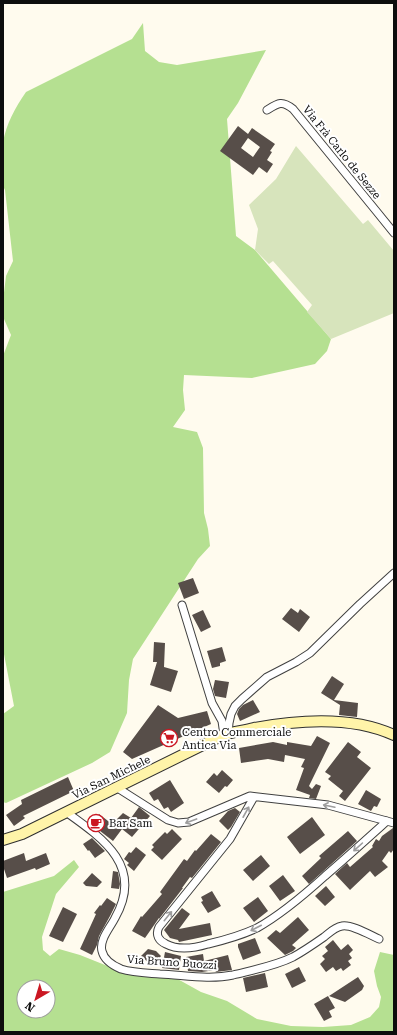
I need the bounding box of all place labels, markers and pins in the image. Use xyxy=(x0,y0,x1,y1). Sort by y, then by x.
place label: Centro Commerciale Antica Via xyxy=(182,726,291,752)
supermarket icon: Centro Commerciale Antica Via xyxy=(159,728,179,748)
cafe icon: Bar Sam xyxy=(86,813,106,833)
place label: Bar Sam xyxy=(109,817,152,830)

